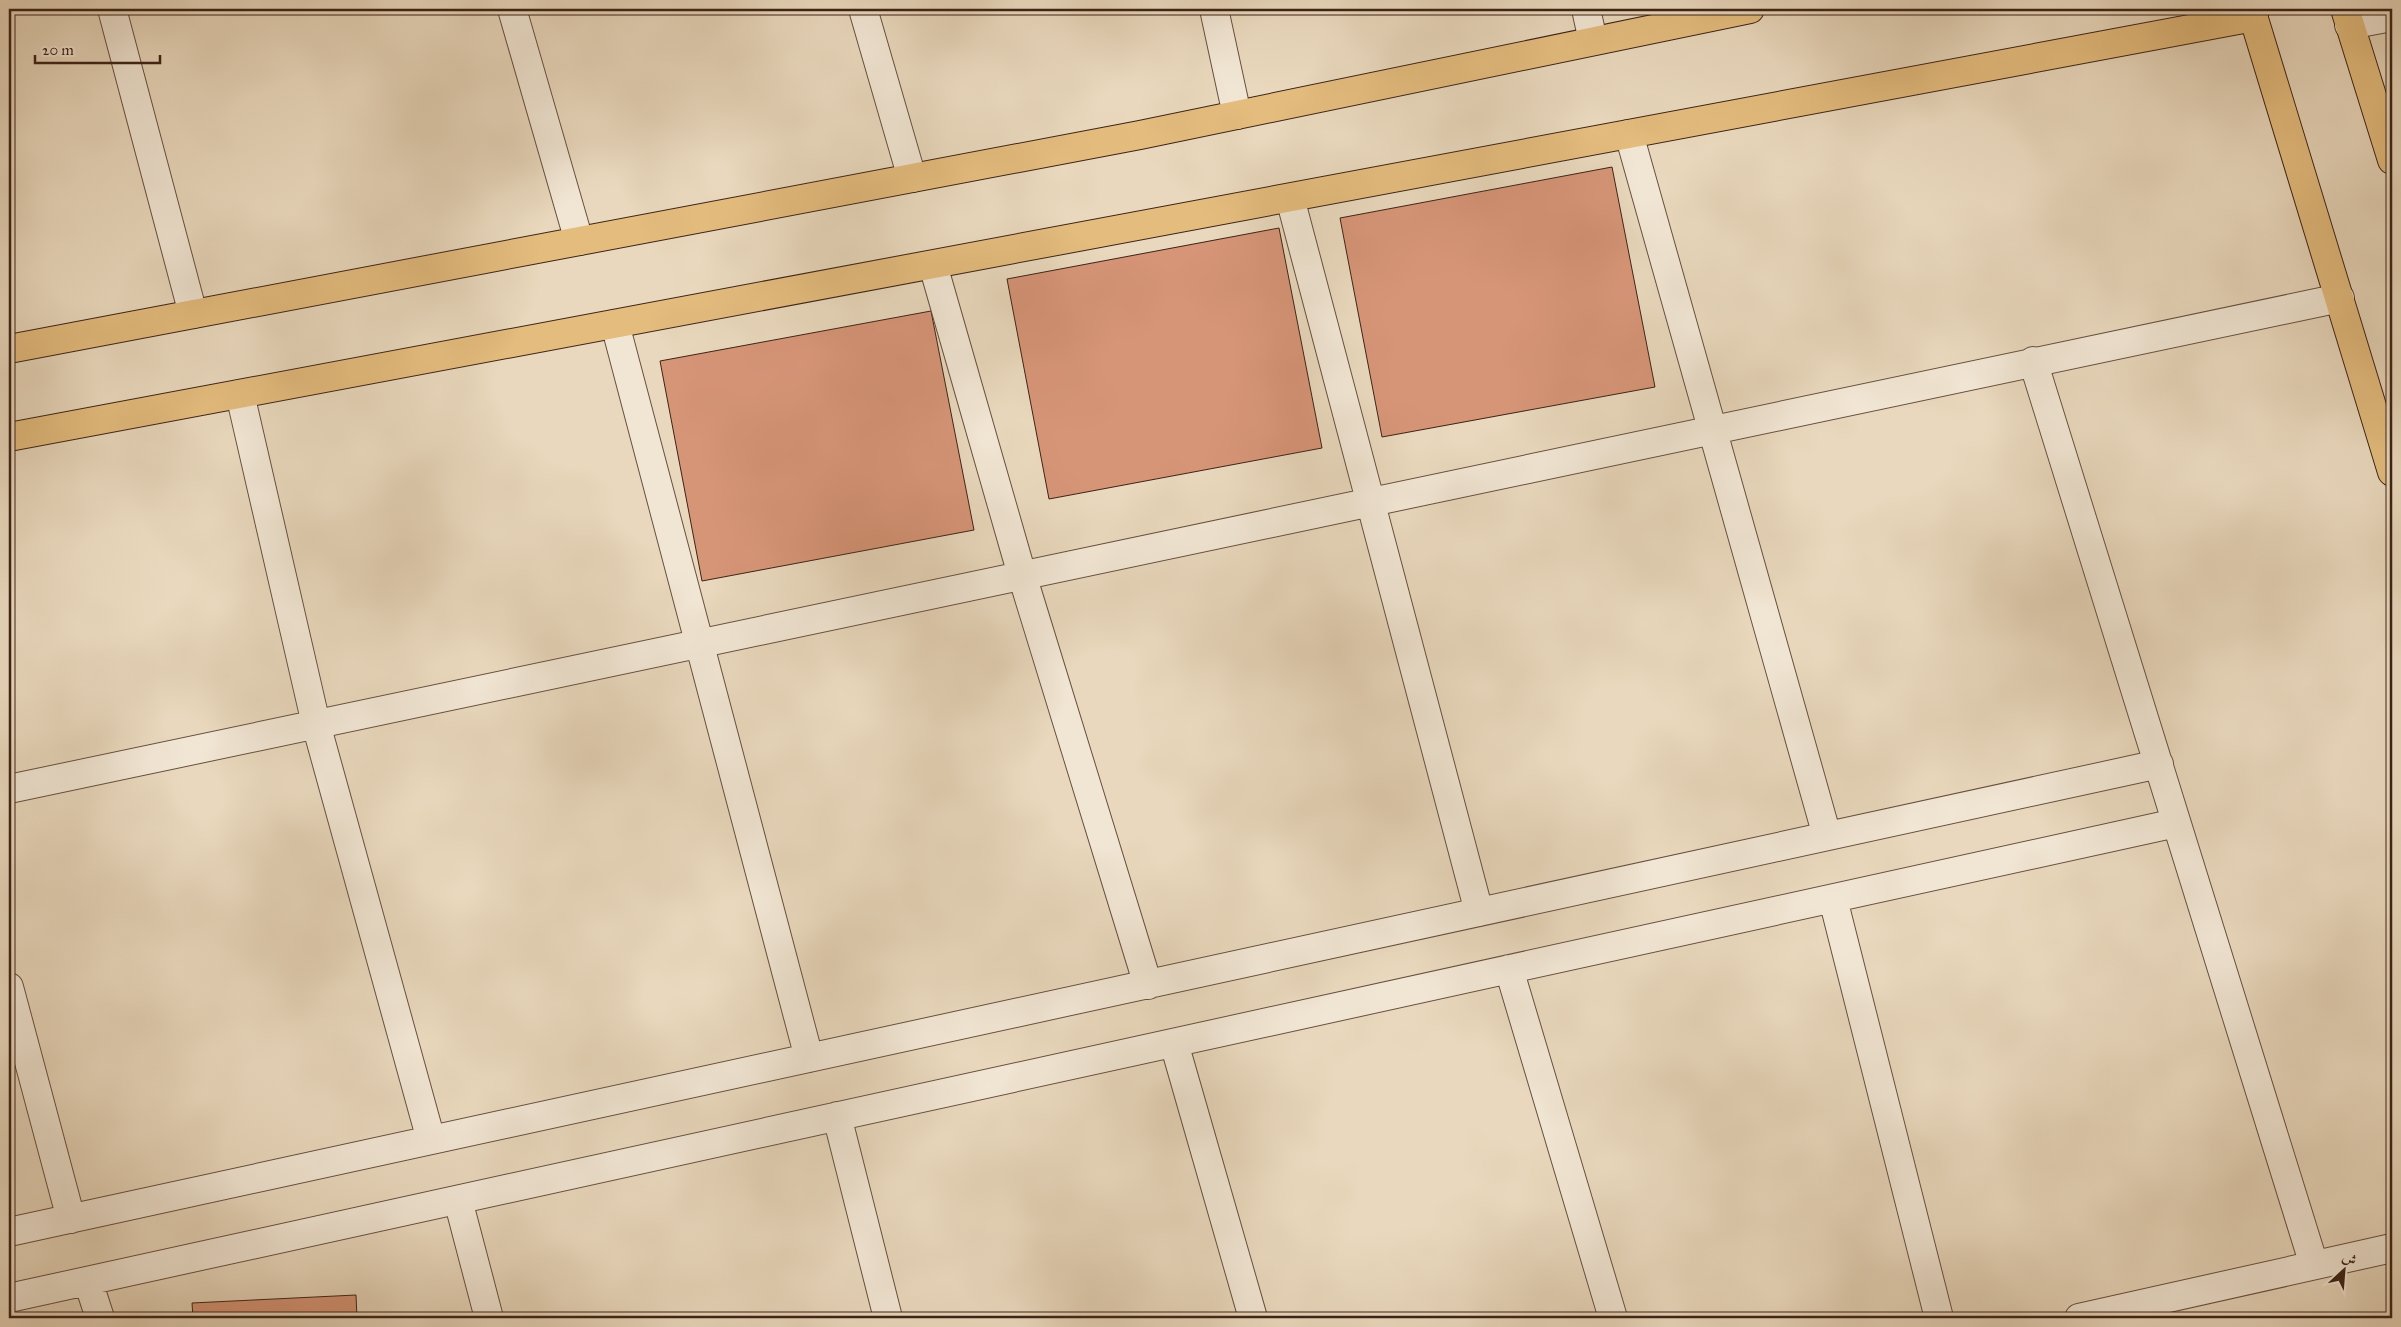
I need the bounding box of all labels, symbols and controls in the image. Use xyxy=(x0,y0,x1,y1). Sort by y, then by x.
scale bar xyxy=(35,32,160,64)
text: 20 m xyxy=(42,41,74,59)
north arrow xyxy=(2318,1244,2368,1294)
text: ش xyxy=(2340,1248,2360,1269)

